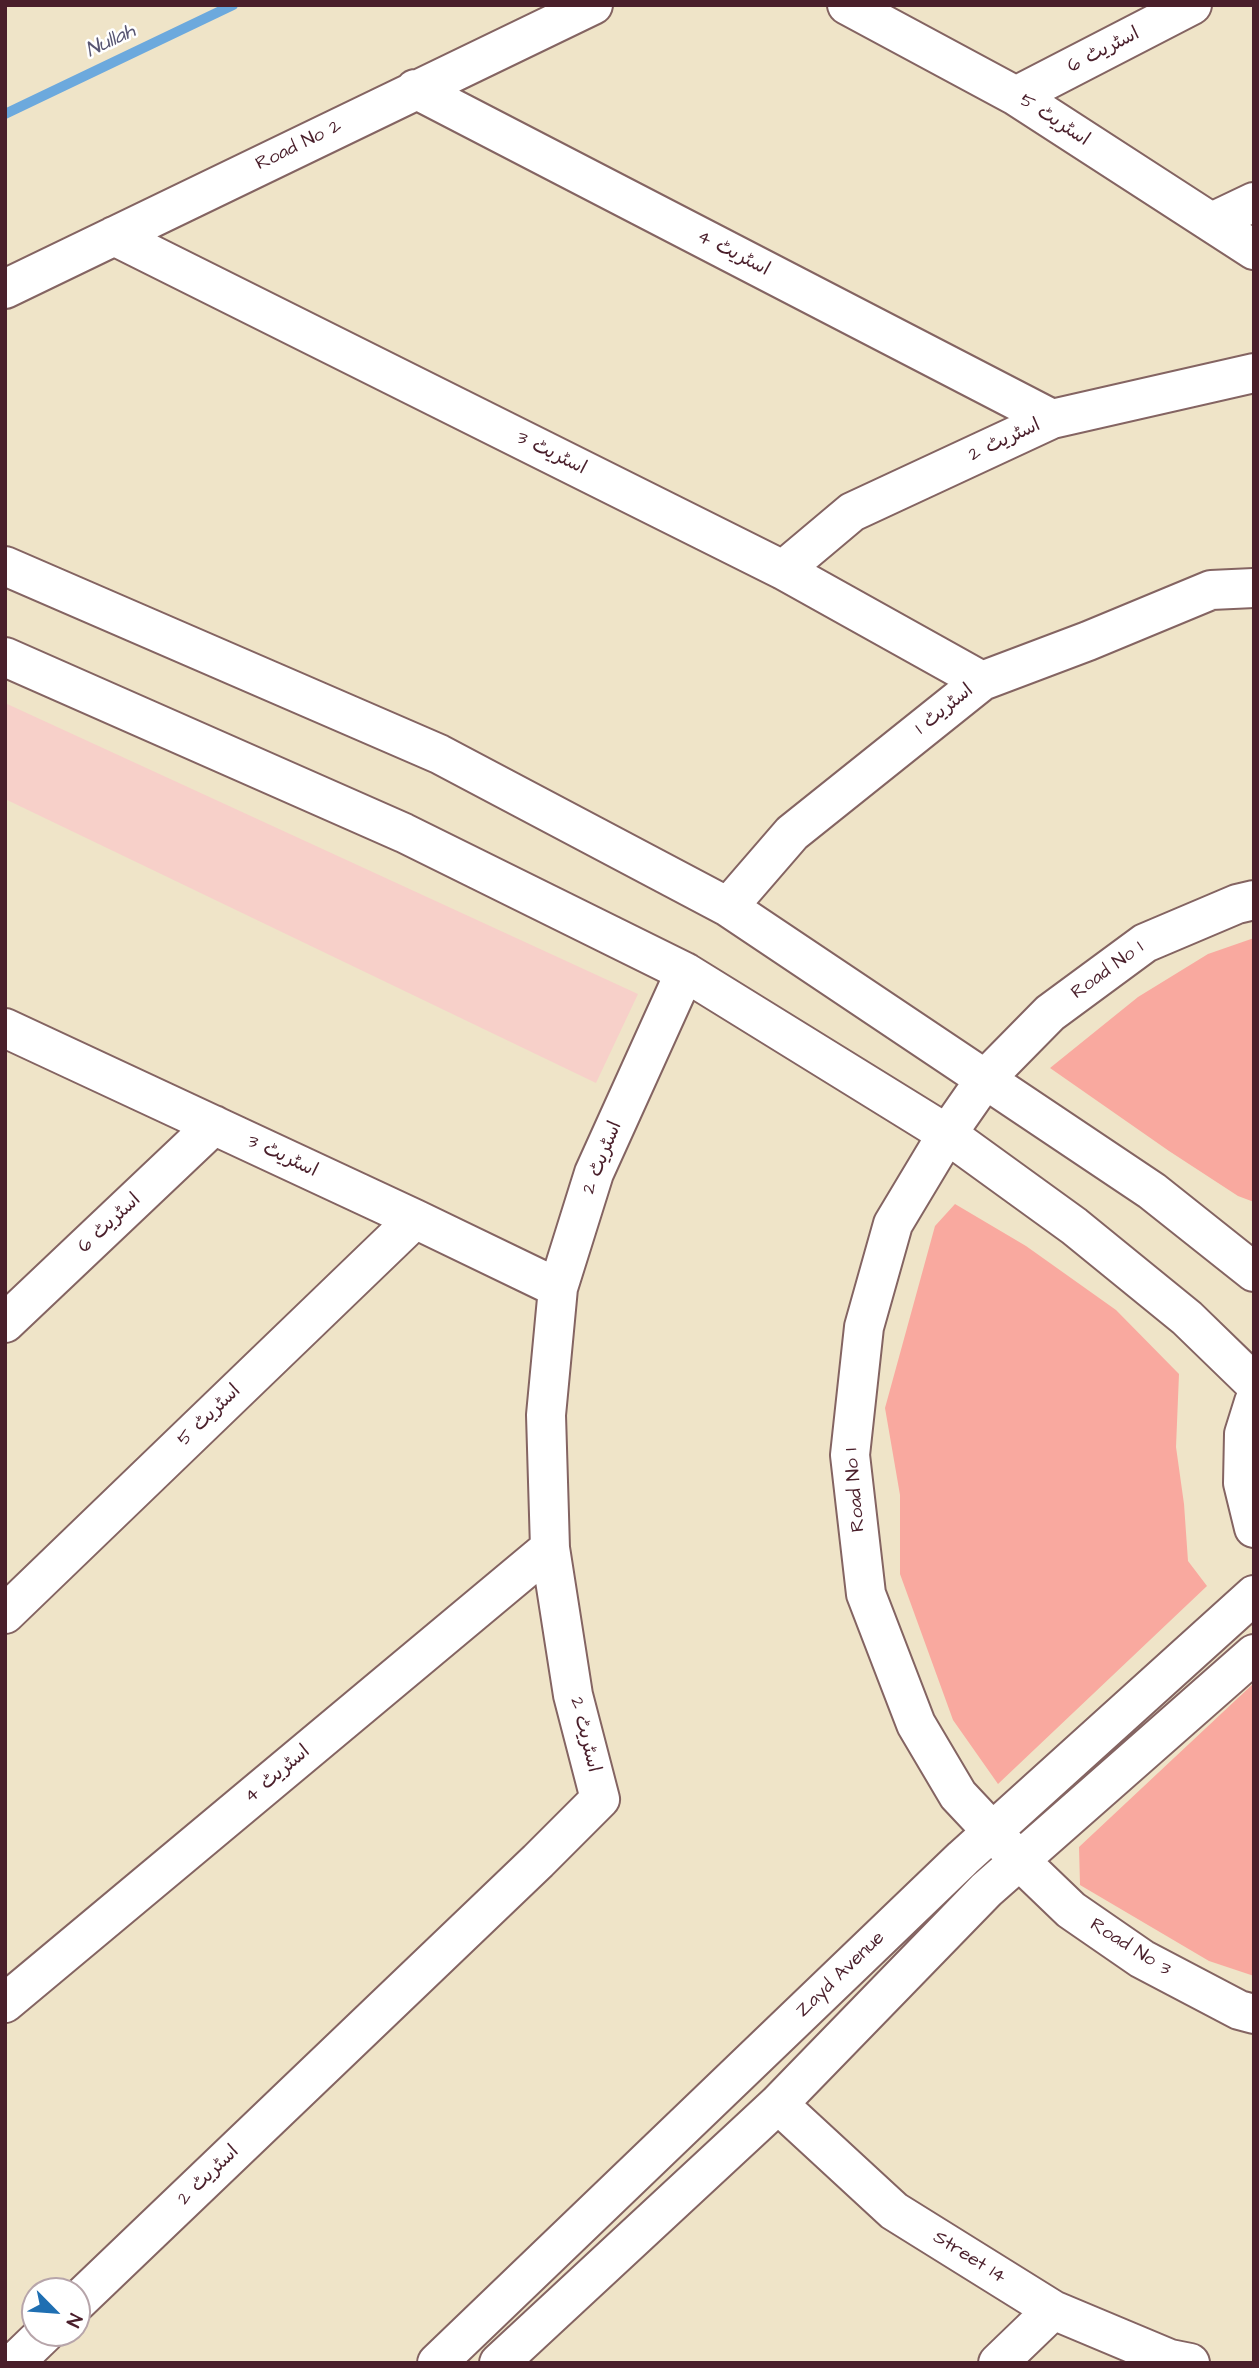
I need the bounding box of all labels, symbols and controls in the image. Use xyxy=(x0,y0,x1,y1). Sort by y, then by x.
water label: Nullah xyxy=(82,20,140,64)
street label: اسٹریٹ 6 xyxy=(1064,23,1144,79)
street label: اسٹریٹ 5 xyxy=(1015,90,1093,152)
street label: Road No 2 xyxy=(253,116,345,176)
street label: اسٹریٹ 4 xyxy=(693,226,773,282)
street label: اسٹریٹ 2 xyxy=(966,415,1044,467)
street label: اسٹریٹ 3 xyxy=(512,427,590,481)
street label: اسٹریٹ 1 xyxy=(911,680,979,740)
street label: Road No 1 xyxy=(1067,937,1149,1005)
street label: اسٹریٹ 2 xyxy=(578,1118,628,1198)
street label: اسٹریٹ 3 xyxy=(243,1131,321,1183)
street label: اسٹریٹ 6 xyxy=(74,1189,146,1259)
street label: اسٹریٹ 5 xyxy=(174,1380,246,1452)
street label: Road No 1 xyxy=(841,1447,871,1533)
street label: اسٹریٹ 2 xyxy=(564,1695,604,1775)
street label: اسٹریٹ 4 xyxy=(241,1741,315,1809)
street label: Road No 3 xyxy=(1085,1914,1175,1982)
street label: Zayd Avenue xyxy=(792,1927,890,2023)
street label: اسٹریٹ 2 xyxy=(174,2141,244,2211)
street label: Street 14 xyxy=(928,2227,1010,2289)
north arrow xyxy=(21,2277,91,2347)
text: N xyxy=(59,2309,88,2331)

